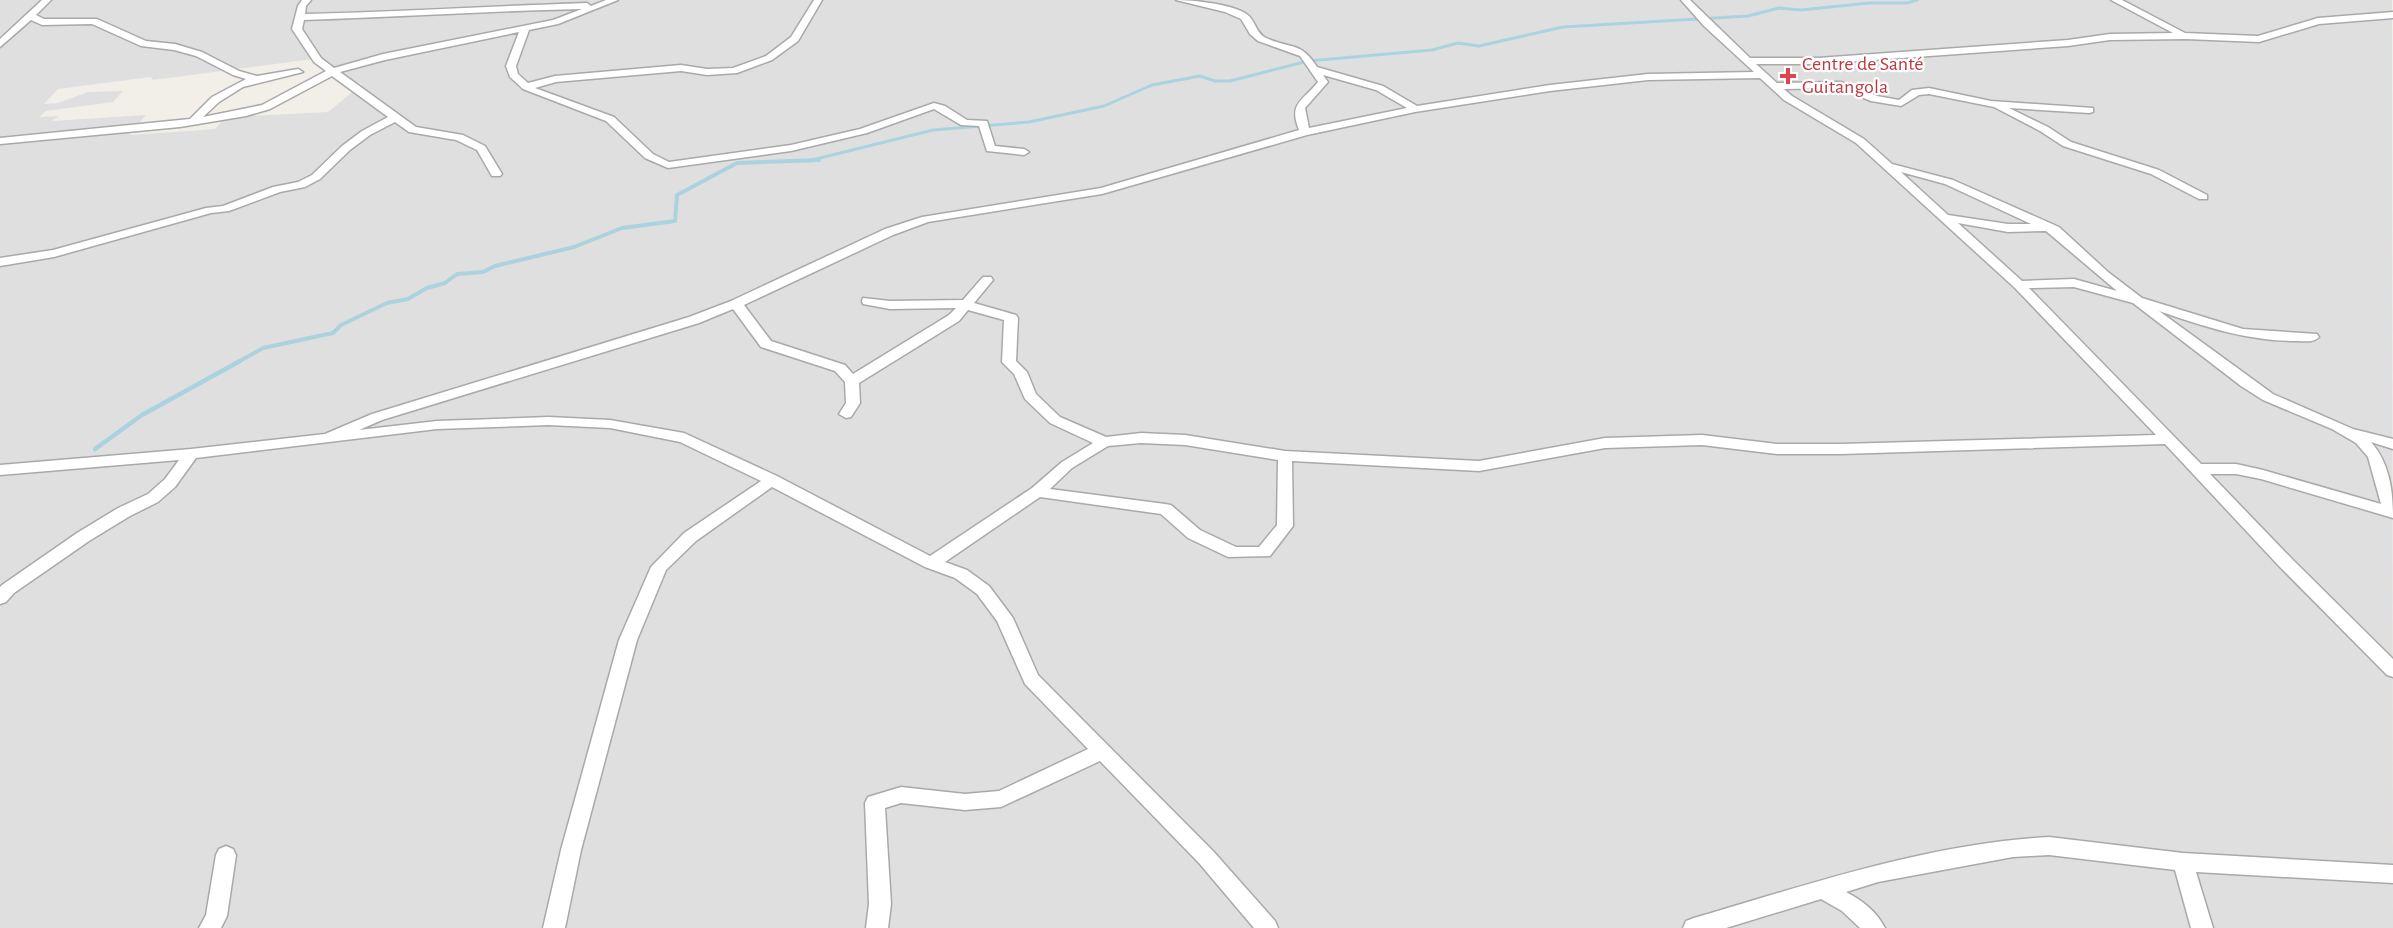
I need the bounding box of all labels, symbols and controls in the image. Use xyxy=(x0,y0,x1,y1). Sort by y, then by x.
place label: Centre de Santé Guitangola xyxy=(1802,54,1923,97)
marker: Centre de Santé Guitangola xyxy=(1779,67,1797,85)

